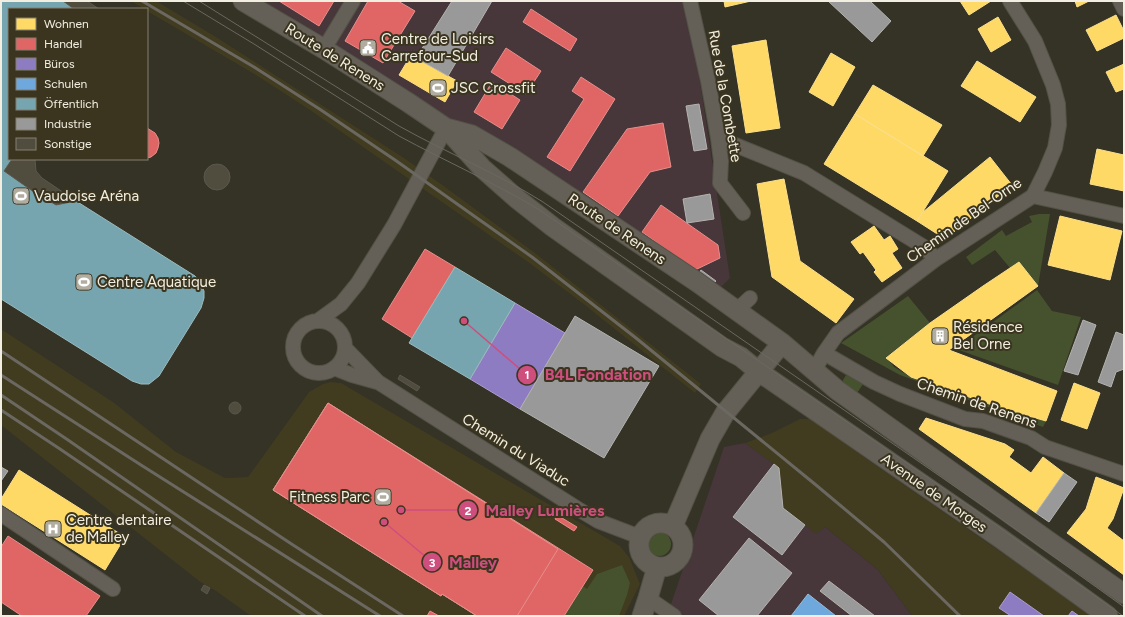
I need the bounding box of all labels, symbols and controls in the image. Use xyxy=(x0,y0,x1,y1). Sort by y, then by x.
legend xyxy=(8,8,148,160)
text: Wohnen xyxy=(44,17,89,31)
street label: Route de Renens xyxy=(282,19,388,95)
street label: Rue de la Combette xyxy=(705,29,745,163)
place label: Centre de Loisirs Carrefour-Sud xyxy=(381,30,494,65)
text: Handel xyxy=(44,37,82,51)
public building icon: Centre de Loisirs Carrefour-Sud xyxy=(358,38,378,58)
text: Büros xyxy=(44,57,75,71)
text: Schulen xyxy=(44,77,87,91)
sports icon: JSC Crossfit xyxy=(428,78,448,98)
place label: JSC Crossfit xyxy=(451,79,536,97)
text: Öffentlich xyxy=(44,97,99,111)
text: Industrie xyxy=(44,117,92,131)
text: Sonstige xyxy=(44,137,92,151)
street label: Chemin de Bel-Orne xyxy=(903,173,1025,267)
sports icon: Vaudoise Aréna xyxy=(11,186,31,206)
place label: Vaudoise Aréna xyxy=(34,187,139,205)
street label: Route de Renens xyxy=(565,190,669,268)
sports icon: Centre Aquatique xyxy=(74,272,94,292)
place label: Centre Aquatique xyxy=(97,273,216,291)
place label: Résidence Bel Orne xyxy=(953,318,1023,353)
building icon: Résidence Bel Orne xyxy=(930,326,950,346)
callout: B4L Fondation xyxy=(517,361,659,389)
text: B4L Fondation xyxy=(545,365,651,384)
text: 1 xyxy=(524,368,530,382)
street label: Chemin de Renens xyxy=(915,374,1039,432)
street label: Chemin du Viaduc xyxy=(459,410,573,490)
street label: Avenue de Morges xyxy=(877,450,991,536)
sports icon: Fitness Parc xyxy=(373,487,393,507)
place label: Fitness Parc xyxy=(289,488,370,506)
callout: Malley Lumières xyxy=(458,496,613,524)
text: Malley Lumières xyxy=(486,501,605,520)
text: 2 xyxy=(465,504,472,518)
place label: Centre dentaire de Malley xyxy=(66,511,171,546)
hospital icon: Centre dentaire de Malley xyxy=(43,519,63,539)
callout: Malley xyxy=(422,548,505,576)
text: Malley xyxy=(449,553,498,572)
text: 3 xyxy=(429,556,436,570)

